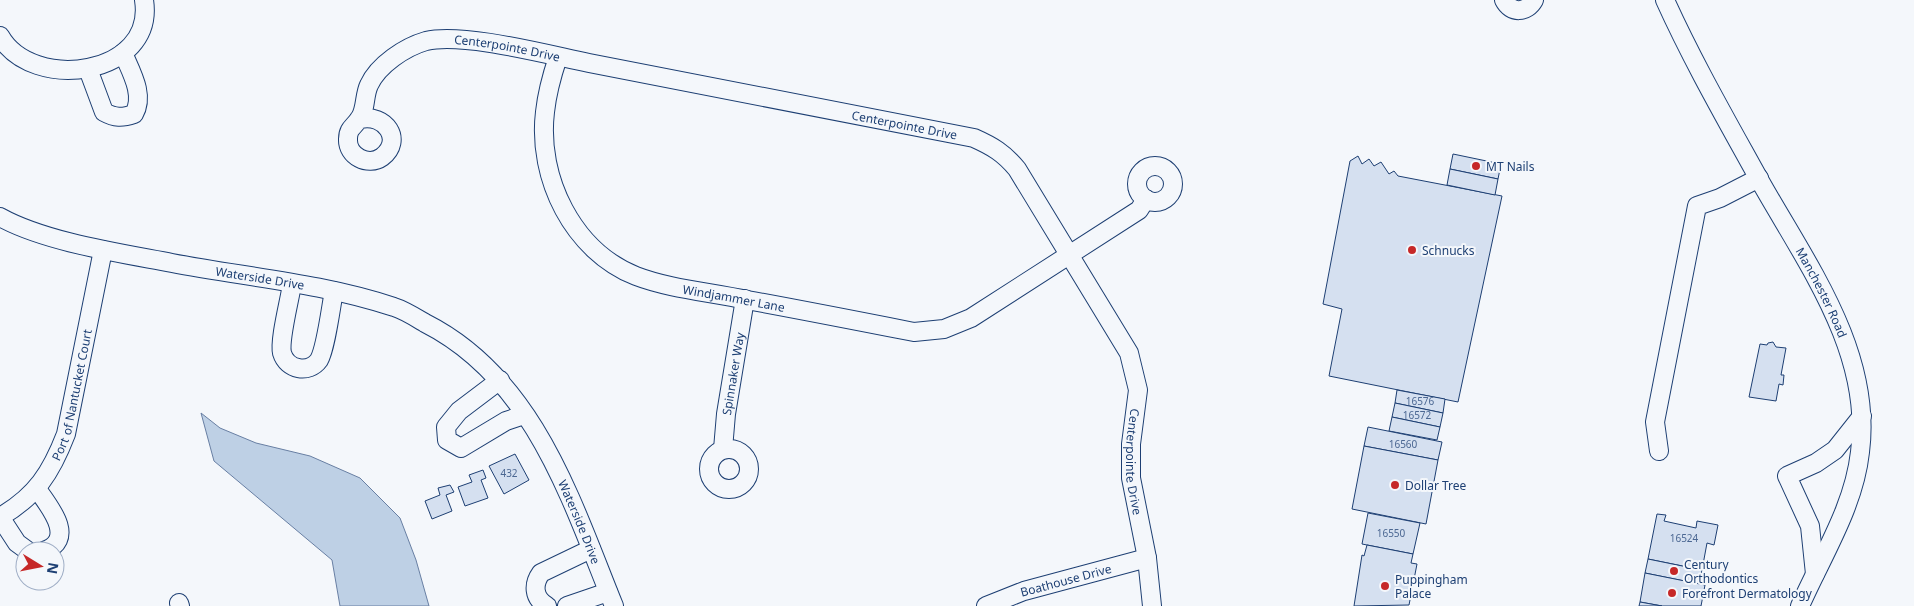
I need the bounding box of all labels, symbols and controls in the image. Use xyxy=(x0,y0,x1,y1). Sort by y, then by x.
street label: Centerpointe Drive xyxy=(454,31,562,65)
street label: Centerpointe Drive xyxy=(850,106,959,143)
place label: MT Nails xyxy=(1486,158,1535,175)
marker: MT Nails xyxy=(1470,160,1482,172)
place label: Schnucks xyxy=(1422,242,1475,259)
marker: Schnucks xyxy=(1406,244,1418,256)
street label: Manchester Road xyxy=(1792,244,1851,340)
street label: Waterside Drive xyxy=(214,262,306,293)
street label: Windjammer Lane xyxy=(681,280,787,315)
street label: Port of Nantucket Court xyxy=(47,327,96,463)
street label: Spinnaker Way xyxy=(717,330,748,416)
house number: 16576 xyxy=(1406,394,1435,408)
street label: Centerpointe Drive xyxy=(1122,408,1147,517)
house number: 16572 xyxy=(1403,408,1432,422)
house number: 16560 xyxy=(1389,437,1418,451)
house number: 432 xyxy=(500,466,518,480)
street label: Waterside Drive xyxy=(555,477,605,566)
place label: Dollar Tree xyxy=(1405,477,1467,494)
marker: Dollar Tree xyxy=(1389,479,1401,491)
house number: 16550 xyxy=(1377,526,1406,540)
house number: 16524 xyxy=(1670,531,1699,545)
north arrow xyxy=(15,541,65,591)
place label: Century Orthodontics xyxy=(1684,556,1759,587)
street label: Boathouse Drive xyxy=(1018,559,1113,600)
text: N xyxy=(43,561,64,576)
marker: Century Orthodontics xyxy=(1668,565,1680,577)
place label: Puppingham Palace xyxy=(1395,571,1468,602)
marker: Puppingham Palace xyxy=(1379,580,1391,592)
place label: Forefront Dermatology xyxy=(1682,585,1813,602)
marker: Forefront Dermatology xyxy=(1666,587,1678,599)

